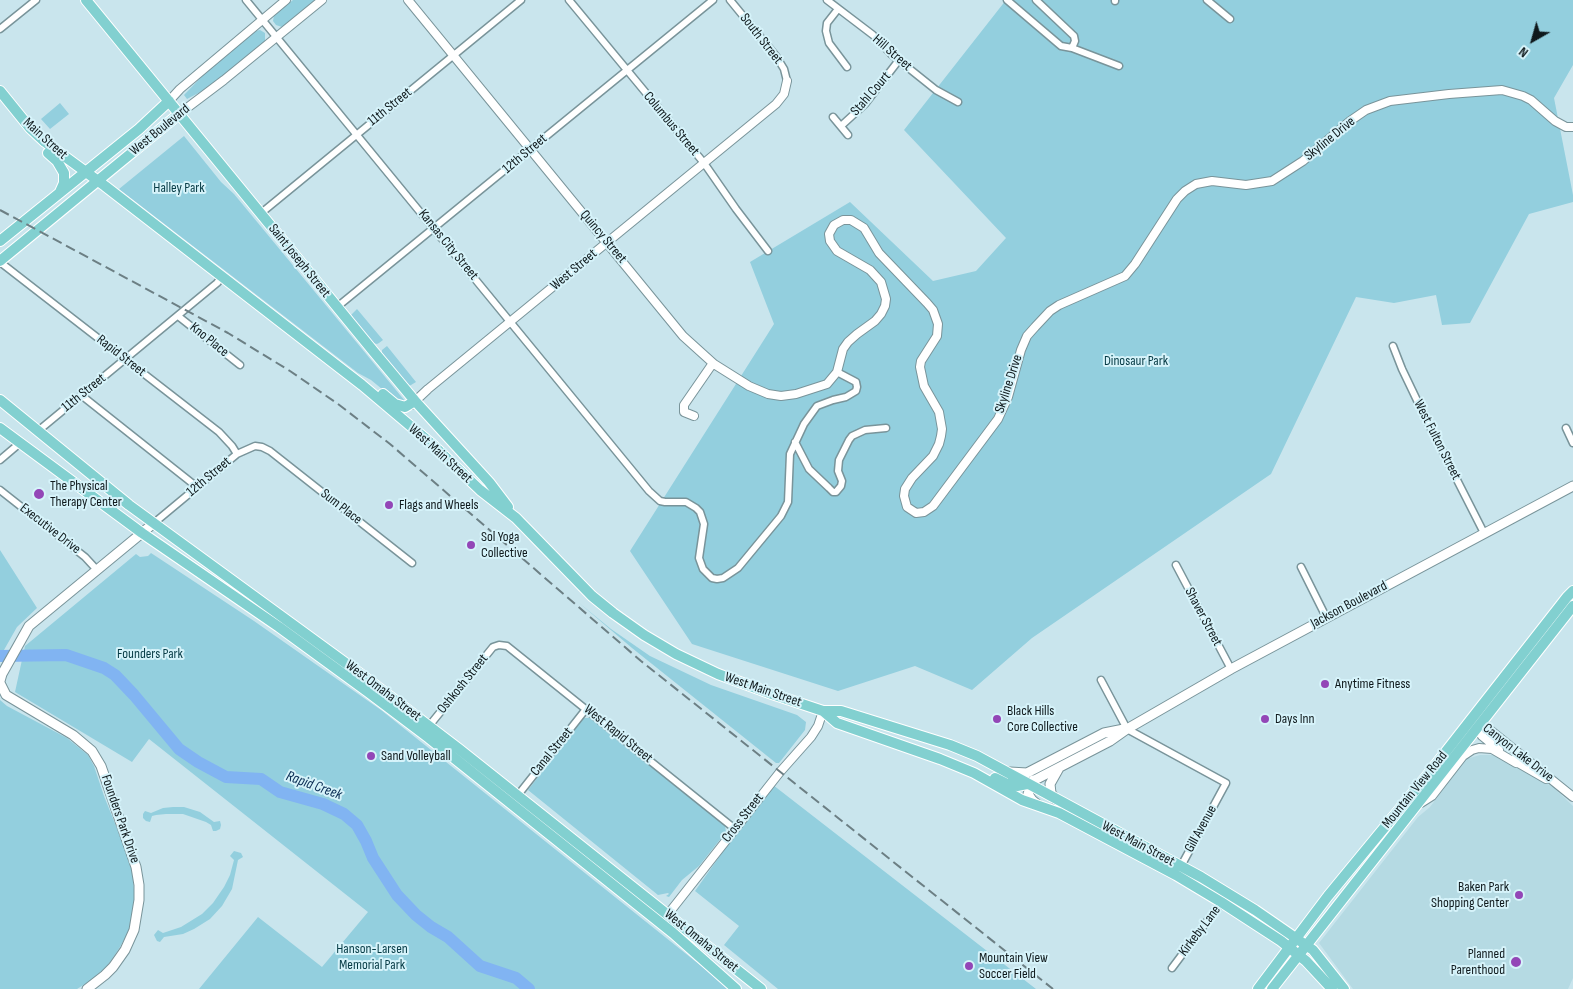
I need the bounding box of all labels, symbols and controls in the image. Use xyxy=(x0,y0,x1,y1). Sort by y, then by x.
street label: South Street xyxy=(736,10,786,68)
north arrow xyxy=(1508,15,1558,65)
street label: Hill Street xyxy=(869,31,915,75)
text: N xyxy=(1515,43,1532,61)
street label: Stahl Court xyxy=(847,68,895,120)
street label: 11th Street xyxy=(365,84,415,130)
street label: Columbus Street xyxy=(639,89,703,159)
street label: West Boulevard xyxy=(127,101,193,159)
street label: Skyline Drive xyxy=(1301,113,1359,165)
street label: Main Street xyxy=(19,115,71,163)
street label: 12th Street xyxy=(499,131,551,177)
park label: Halley Park xyxy=(153,180,205,196)
street label: Kansas City Street xyxy=(414,206,482,284)
street label: Quincy Street xyxy=(576,207,630,267)
street label: Saint Joseph Street xyxy=(264,221,334,301)
street label: West Street xyxy=(547,246,601,294)
street label: Kno Place xyxy=(186,319,232,361)
street label: Rapid Street xyxy=(93,332,149,380)
street label: Skyline Drive xyxy=(992,353,1026,415)
park label: Dinosaur Park xyxy=(1104,353,1168,369)
street label: 11th Street xyxy=(59,370,109,416)
street label: West Fulton Street xyxy=(1410,397,1464,483)
street label: West Main Street xyxy=(405,421,475,487)
street label: 12th Street xyxy=(183,454,235,500)
place label: The Physical Therapy Center xyxy=(50,478,122,511)
street label: Sum Place xyxy=(317,486,365,528)
marker: The Physical Therapy Center xyxy=(32,487,46,501)
place label: Flags and Wheels xyxy=(399,497,479,513)
marker: Flags and Wheels xyxy=(383,499,395,511)
street label: Executive Drive xyxy=(16,500,84,558)
place label: Sol Yoga Collective xyxy=(481,529,528,562)
marker: Sol Yoga Collective xyxy=(465,539,477,551)
street label: Jackson Boulevard xyxy=(1308,578,1390,632)
street label: Shaver Street xyxy=(1181,585,1225,649)
park label: Founders Park xyxy=(117,646,183,662)
street label: Oshkosh Street xyxy=(434,651,492,717)
street label: West Omaha Street xyxy=(342,657,424,725)
street label: West Main Street xyxy=(722,669,804,711)
place label: Anytime Fitness xyxy=(1335,676,1410,692)
marker: Anytime Fitness xyxy=(1319,678,1331,690)
street label: West Rapid Street xyxy=(580,701,656,767)
place label: Black Hills Core Collective xyxy=(1007,703,1078,736)
place label: Days Inn xyxy=(1275,711,1315,727)
marker: Black Hills Core Collective xyxy=(991,713,1003,725)
marker: Days Inn xyxy=(1259,713,1271,725)
street label: Canyon Lake Drive xyxy=(1479,720,1557,786)
street label: Canal Street xyxy=(527,724,577,780)
place label: Sand Volleyball xyxy=(381,748,451,764)
street label: Mountain View Road xyxy=(1379,748,1451,832)
marker: Sand Volleyball xyxy=(365,750,377,762)
water label: Rapid Creek xyxy=(284,768,344,804)
street label: Founders Park Drive xyxy=(97,773,143,865)
street label: Cross Street xyxy=(719,790,767,846)
street label: Gill Avenue xyxy=(1181,803,1221,855)
street label: West Main Street xyxy=(1099,818,1177,870)
place label: Baken Park Shopping Center xyxy=(1431,879,1509,912)
marker: Baken Park Shopping Center xyxy=(1513,889,1525,901)
street label: Kirkeby Lane xyxy=(1175,902,1225,960)
street label: West Omaha Street xyxy=(661,906,741,976)
park label: Hanson-Larsen Memorial Park xyxy=(336,941,408,974)
place label: Planned Parenthood xyxy=(1451,946,1505,979)
place label: Mountain View Soccer Field xyxy=(979,950,1048,982)
marker: Planned Parenthood xyxy=(1509,955,1523,969)
marker: Mountain View Soccer Field xyxy=(963,960,975,972)

